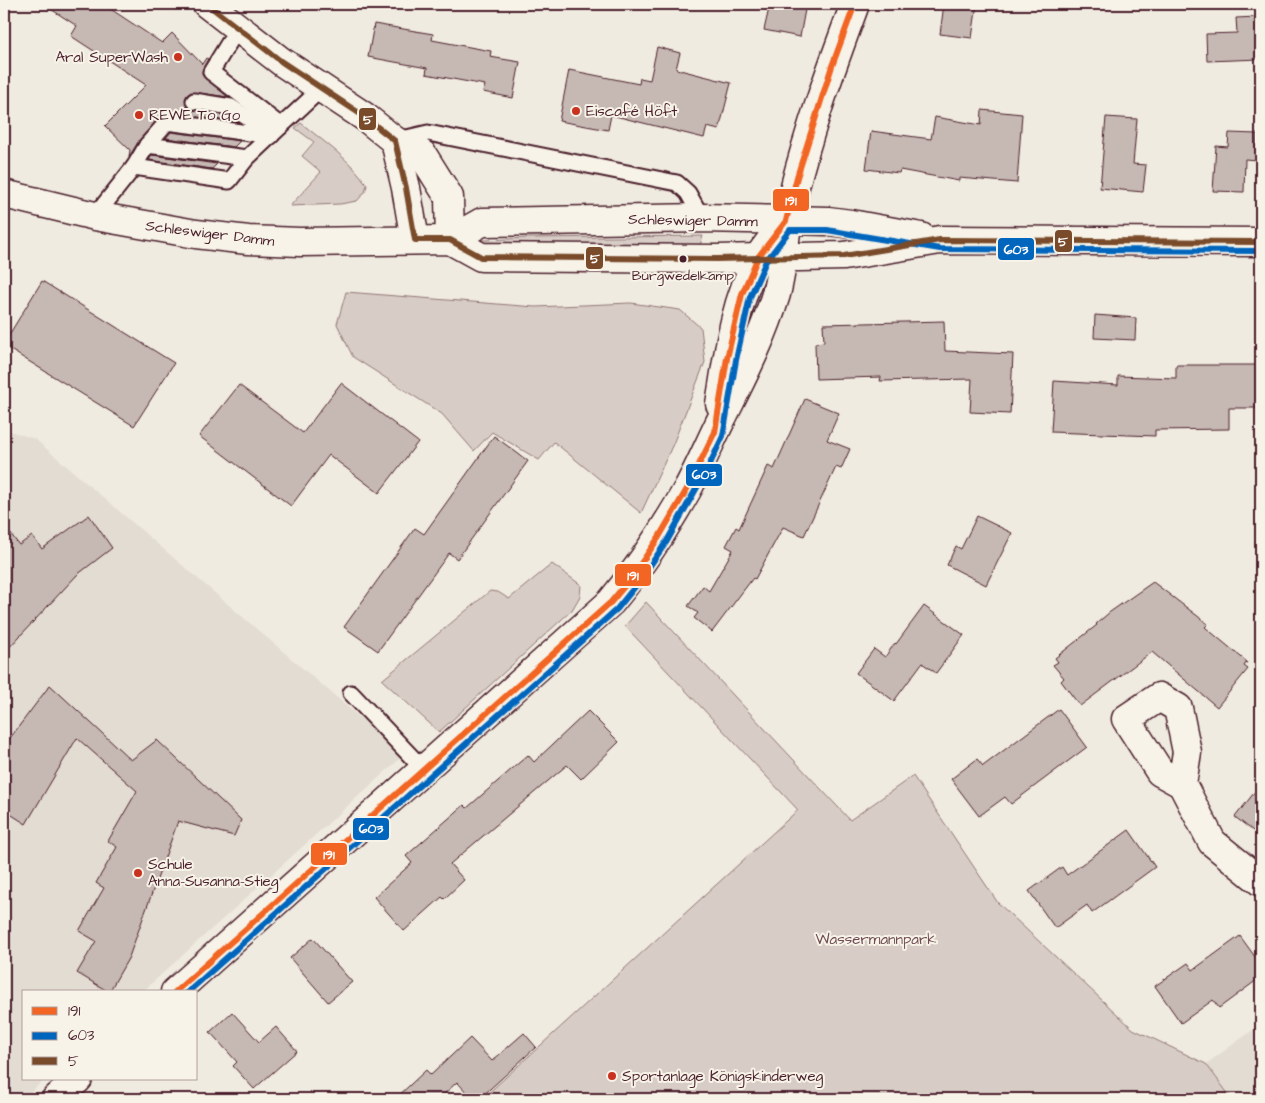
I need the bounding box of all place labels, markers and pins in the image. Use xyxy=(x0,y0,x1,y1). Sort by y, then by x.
place label: Aral SuperWash xyxy=(55,47,169,68)
marker: Aral SuperWash xyxy=(172,51,184,63)
place label: Eiscafé Höft xyxy=(586,101,677,122)
place label: REWE To Go xyxy=(149,105,241,126)
marker: Eiscafé Höft xyxy=(570,105,582,117)
marker: REWE To Go xyxy=(133,109,145,121)
marker: Burgwedelkamp xyxy=(678,254,688,264)
place label: Burgwedelkamp xyxy=(632,266,734,286)
place label: Schule Anna-Susanna-Stieg xyxy=(148,854,279,893)
marker: Schule Anna-Susanna-Stieg xyxy=(132,867,144,879)
place label: Sportanlage Königskinderweg xyxy=(622,1066,824,1088)
marker: Sportanlage Königskinderweg xyxy=(606,1070,618,1082)

